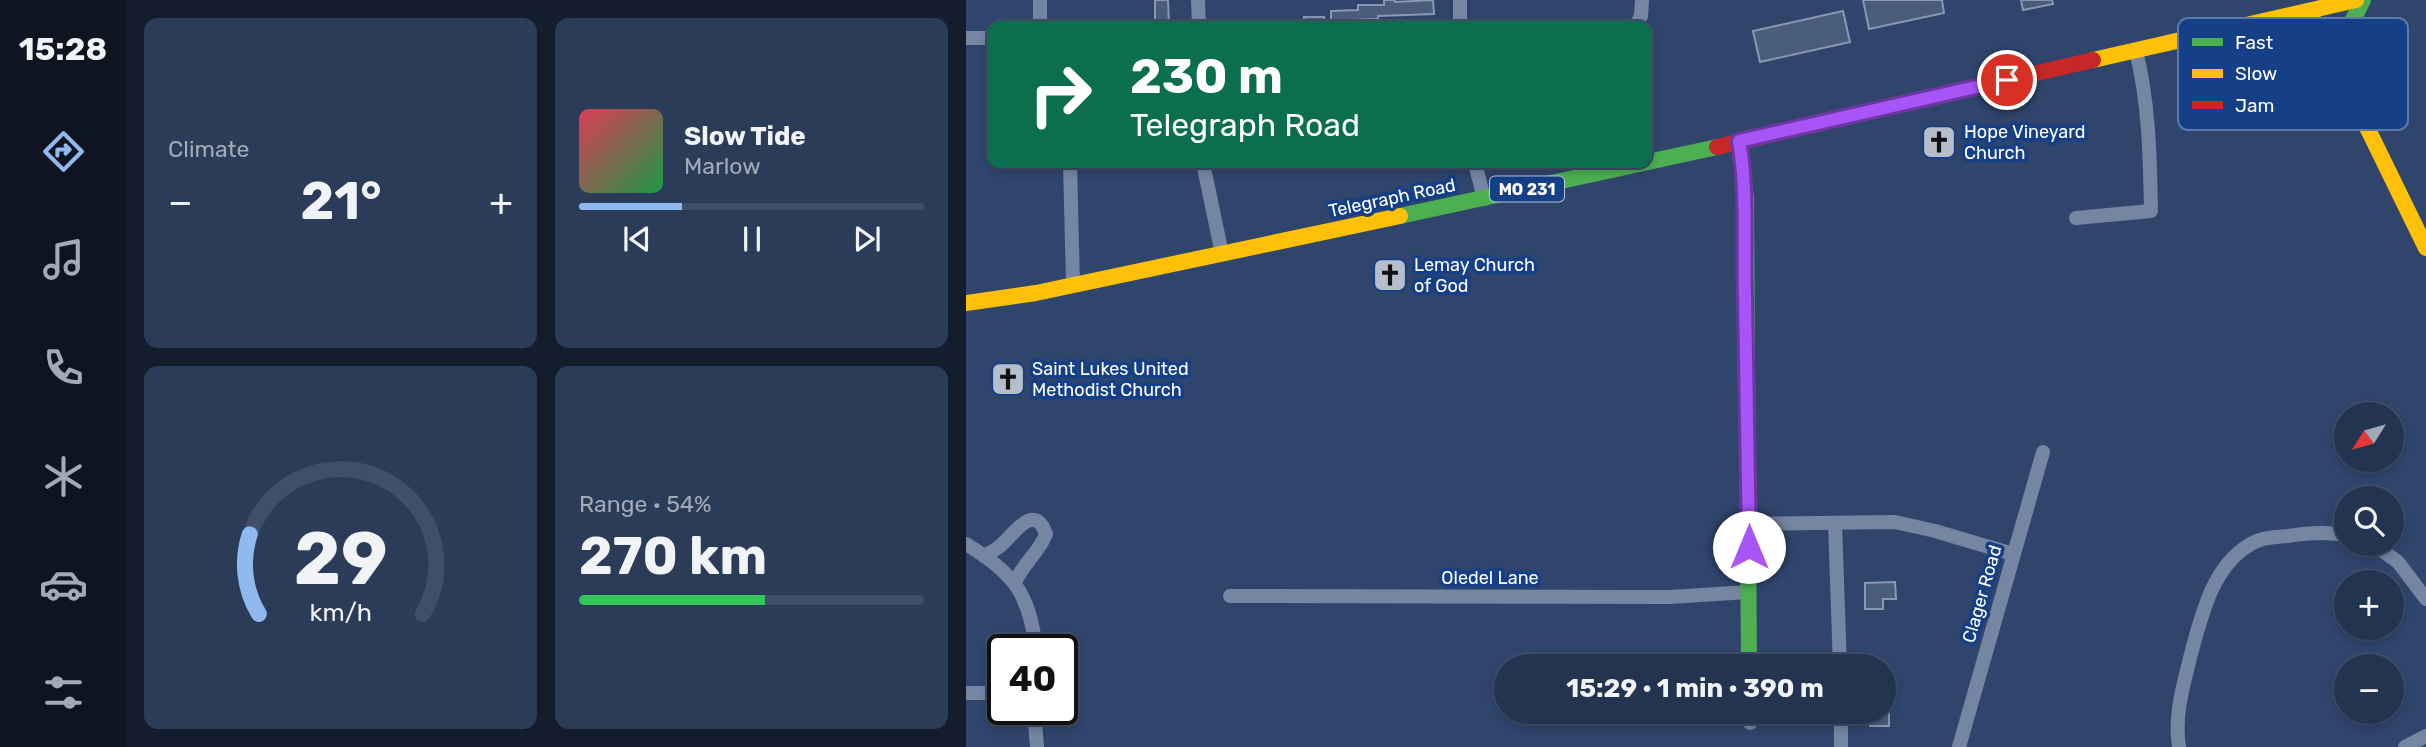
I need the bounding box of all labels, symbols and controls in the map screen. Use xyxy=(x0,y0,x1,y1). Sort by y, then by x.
legend xyxy=(2178,18,2408,130)
text: 15:28 xyxy=(19,30,107,68)
text: Fast xyxy=(2235,31,2274,54)
text: 230 m xyxy=(1130,47,1283,105)
icon: right xyxy=(1015,49,1106,140)
pin xyxy=(1977,50,2037,110)
icon: arrive xyxy=(1988,61,2026,99)
text: Slow xyxy=(2235,62,2277,85)
text: Jam xyxy=(2235,94,2274,117)
text: Telegraph Road xyxy=(1130,106,1360,144)
text: Slow Tide xyxy=(684,121,806,152)
place label: Hope Vineyard Church xyxy=(1964,121,2086,164)
church icon: Hope Vineyard Church xyxy=(1920,123,1958,161)
icon: directions xyxy=(39,127,88,176)
text: Climate xyxy=(168,135,249,163)
text: Marlow xyxy=(684,152,761,180)
text: 21° xyxy=(301,170,382,232)
street label: Telegraph Road xyxy=(1326,174,1458,222)
road number: MO 231 xyxy=(1490,176,1564,202)
text: − xyxy=(168,179,193,225)
text: + xyxy=(489,179,513,225)
icon: previous xyxy=(618,220,656,258)
icon: pause xyxy=(733,220,771,258)
icon: next xyxy=(848,220,886,258)
icon: music xyxy=(39,235,88,284)
place label: Lemay Church of God xyxy=(1414,254,1535,297)
church icon: Lemay Church of God xyxy=(1371,256,1409,294)
icon: phone xyxy=(39,343,88,392)
place label: Saint Lukes United Methodist Church xyxy=(1032,358,1189,401)
church icon: Saint Lukes United Methodist Church xyxy=(989,360,1027,398)
north arrow xyxy=(2334,402,2404,472)
map controls xyxy=(2334,402,2404,724)
icon: climate xyxy=(39,452,88,501)
button: search xyxy=(2334,486,2404,556)
text: Range · 54% xyxy=(579,490,712,518)
position arrow xyxy=(1712,510,1786,584)
text: 29 xyxy=(294,516,387,602)
text: 270 km xyxy=(579,525,767,587)
street label: Clager Road xyxy=(1958,543,2006,645)
icon: car xyxy=(39,560,88,609)
street label: Oledel Lane xyxy=(1441,567,1539,589)
button: + xyxy=(2334,570,2404,640)
text: km/h xyxy=(309,597,372,626)
speed limit sign: 40 xyxy=(987,634,1078,725)
button: − xyxy=(2334,654,2404,724)
icon: filters xyxy=(39,668,88,717)
text: 15:29 · 1 min · 390 m xyxy=(1566,673,1824,704)

